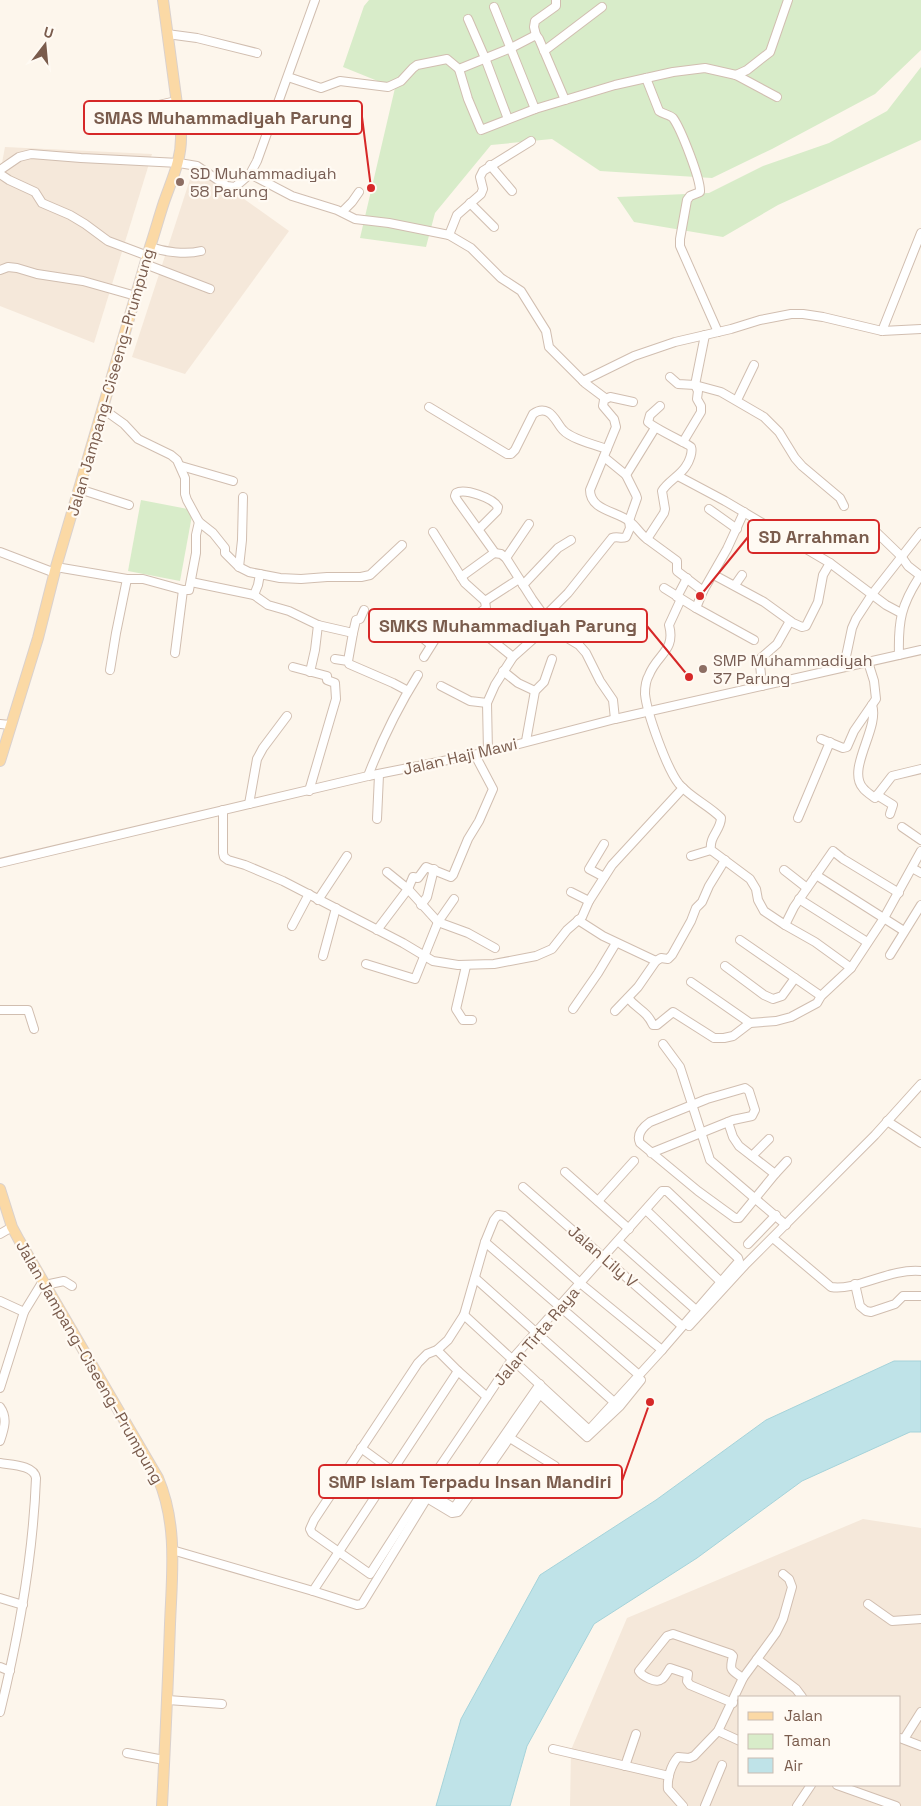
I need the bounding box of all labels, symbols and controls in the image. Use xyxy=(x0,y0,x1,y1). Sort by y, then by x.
north arrow xyxy=(20,20,70,70)
text: U xyxy=(42,23,56,42)
callout: SMAS Muhammadiyah Parung xyxy=(84,101,362,134)
text: SMAS Muhammadiyah Parung xyxy=(94,106,352,129)
place label: SD Muhammadiyah 58 Parung xyxy=(190,163,337,202)
marker: SD Muhammadiyah 58 Parung xyxy=(174,176,186,188)
street label: Jalan Jampang–Ciseeng–Prumpung xyxy=(62,246,159,518)
callout: SD Arrahman xyxy=(748,520,879,553)
text: SD Arrahman xyxy=(759,525,870,548)
callout: SMKS Muhammadiyah Parung xyxy=(369,609,647,642)
text: SMKS Muhammadiyah Parung xyxy=(379,614,637,637)
place label: SMP Muhammadiyah 37 Parung xyxy=(713,650,873,689)
marker: SMP Muhammadiyah 37 Parung xyxy=(697,663,709,675)
street label: Jalan Haji Mawi xyxy=(401,733,519,780)
street label: Jalan Lily V xyxy=(564,1220,642,1292)
street label: Jalan Jampang–Ciseeng–Prumpung xyxy=(11,1237,168,1488)
street label: Jalan Tirta Raya xyxy=(489,1283,584,1390)
callout: SMP Islam Terpadu Insan Mandiri xyxy=(319,1465,622,1498)
text: SMP Islam Terpadu Insan Mandiri xyxy=(328,1470,612,1493)
legend xyxy=(738,1696,901,1786)
text: Jalan xyxy=(784,1706,823,1725)
text: Taman xyxy=(784,1731,831,1750)
text: Air xyxy=(784,1756,803,1775)

